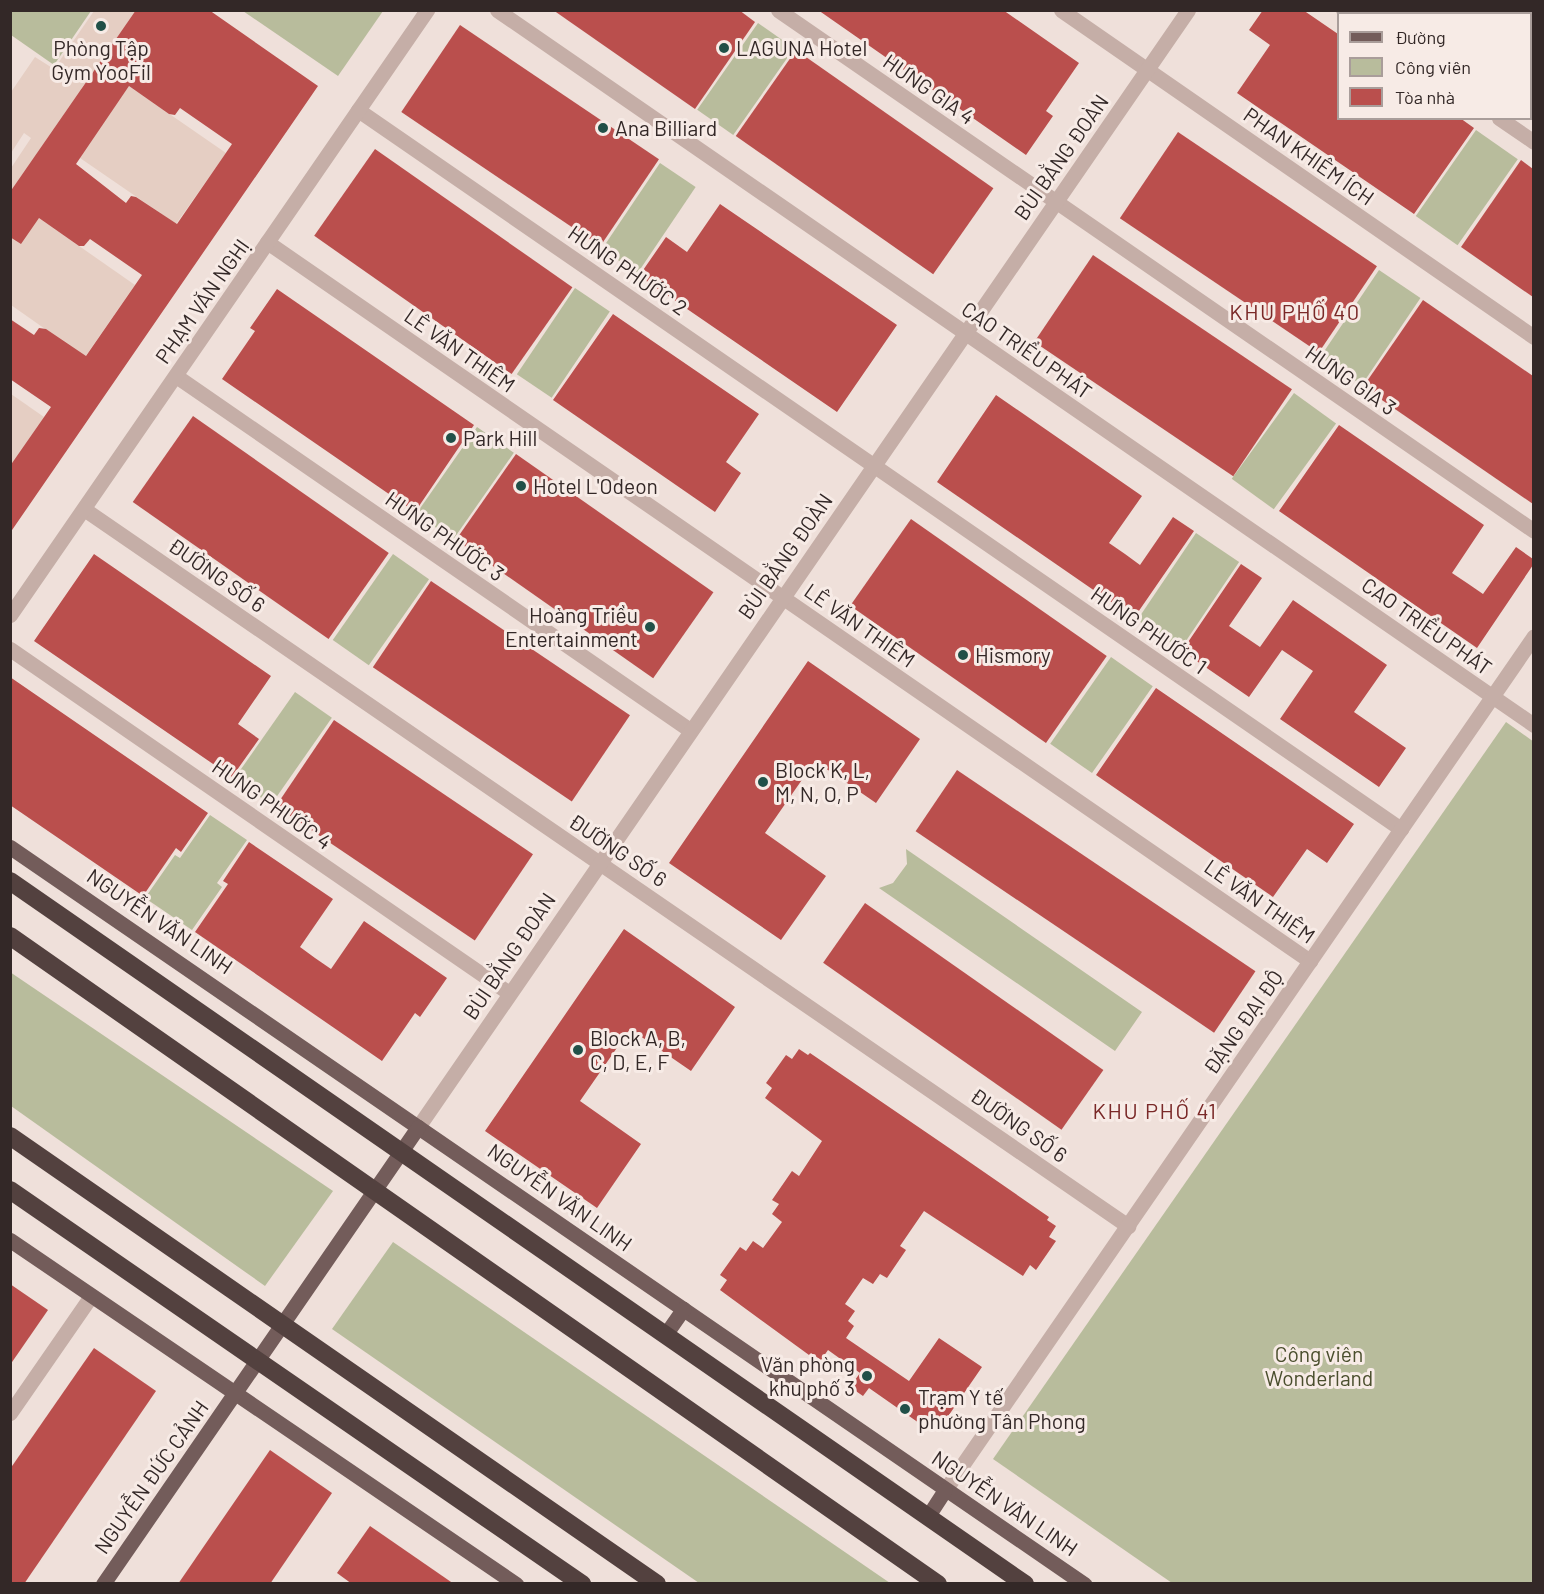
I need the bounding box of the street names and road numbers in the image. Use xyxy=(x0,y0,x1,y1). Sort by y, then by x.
street label: HƯNG GIA 4 xyxy=(879,48,979,130)
street label: BÙI BẰNG ĐOÀN xyxy=(1008,89,1114,225)
street label: PHAN KHIÊM ÍCH xyxy=(1239,102,1379,210)
street label: HƯNG PHƯỚC 2 xyxy=(564,220,692,320)
street label: PHẠM VĂN NGHỊ xyxy=(150,234,254,368)
street label: CAO TRIỀU PHÁT xyxy=(957,296,1097,404)
street label: LÊ VĂN THIÊM xyxy=(400,303,520,397)
street label: HƯNG GIA 3 xyxy=(1301,340,1401,420)
street label: HƯNG PHƯỚC 3 xyxy=(381,486,509,586)
street label: BÙI BẰNG ĐOÀN xyxy=(732,488,838,624)
street label: ĐƯỜNG SỐ 6 xyxy=(164,532,270,618)
street label: CAO TRIỀU PHÁT xyxy=(1357,572,1497,680)
street label: LÊ VĂN THIÊM xyxy=(800,578,920,672)
street label: HƯNG PHƯỚC 1 xyxy=(1086,581,1212,679)
street label: HƯNG PHƯỚC 4 xyxy=(208,754,336,854)
street label: ĐƯỜNG SỐ 6 xyxy=(564,808,672,892)
street label: LÊ VĂN THIÊM xyxy=(1200,854,1320,948)
street label: NGUYỄN VĂN LINH xyxy=(82,863,238,979)
street label: BÙI BẰNG ĐOÀN xyxy=(457,888,561,1024)
street label: ĐẶNG ĐẠI ĐỘ xyxy=(1198,965,1288,1079)
street label: ĐƯỜNG SỐ 6 xyxy=(966,1082,1072,1168)
street label: NGUYỄN VĂN LINH xyxy=(483,1138,637,1256)
street label: NGUYỄN ĐỨC CẢNH xyxy=(89,1395,213,1559)
street label: NGUYỄN VĂN LINH xyxy=(927,1445,1083,1561)

